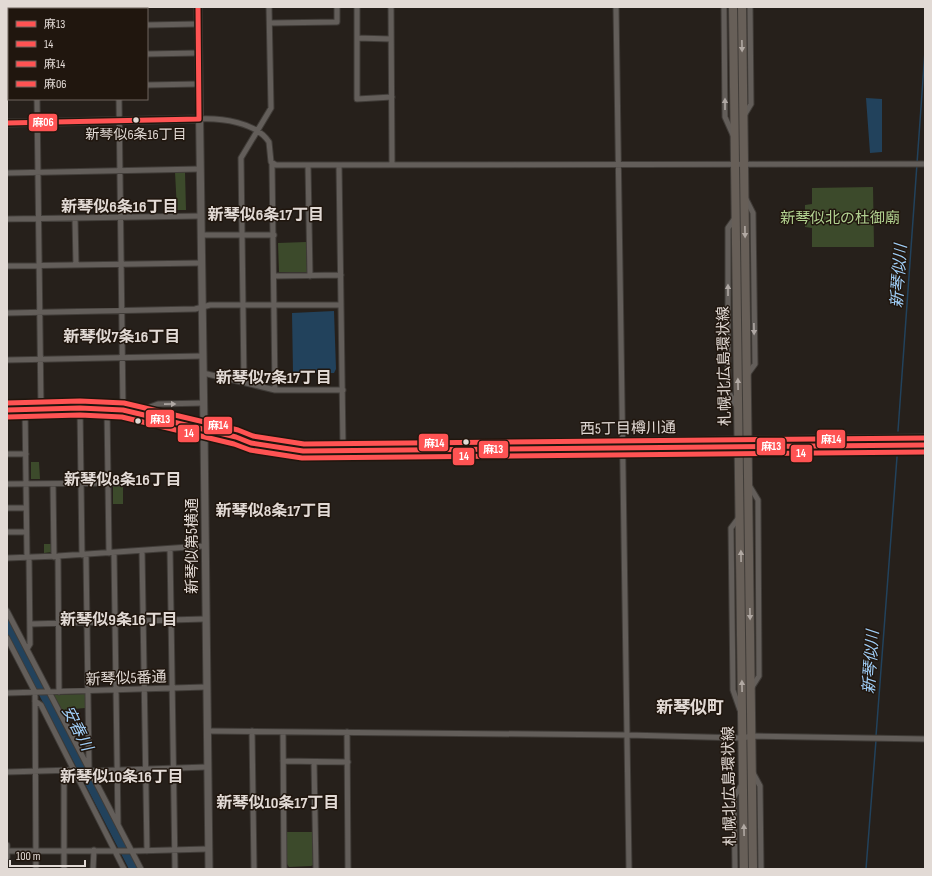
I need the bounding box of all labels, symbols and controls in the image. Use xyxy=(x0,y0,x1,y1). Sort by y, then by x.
legend xyxy=(8,8,148,100)
text: 麻13 xyxy=(44,17,65,32)
text: 14 xyxy=(44,37,53,52)
one-way arrow xyxy=(739,40,745,53)
text: 麻14 xyxy=(44,57,65,72)
text: 麻06 xyxy=(44,77,67,92)
one-way arrow xyxy=(722,97,728,110)
line badge: 麻06 xyxy=(28,113,58,132)
marker: 新琴似6条16丁目 xyxy=(131,115,141,125)
text: 麻06 xyxy=(32,116,54,129)
place label: 新琴似6条16丁目 xyxy=(85,126,187,143)
district label: 新琴似6条16丁目 xyxy=(61,198,179,217)
district label: 新琴似6条17丁目 xyxy=(208,206,324,225)
park label: 新琴似北の杜御廟 xyxy=(780,209,900,228)
one-way arrow xyxy=(742,226,748,239)
water label: 新琴似川 xyxy=(888,242,911,309)
one-way arrow xyxy=(725,283,731,296)
street label: 札幌北広島環状線 xyxy=(714,306,735,426)
one-way arrow xyxy=(751,323,757,336)
district label: 新琴似7条16丁目 xyxy=(64,328,180,347)
district label: 新琴似7条17丁目 xyxy=(216,369,332,388)
one-way arrow xyxy=(735,377,741,390)
one-way arrow xyxy=(164,401,177,407)
line badge: 麻13 xyxy=(145,409,175,428)
text: 麻13 xyxy=(150,413,170,426)
unlabelled marker xyxy=(133,416,143,426)
line badge: 麻14 xyxy=(203,416,233,435)
street label: 西5丁目樽川通 xyxy=(580,418,676,439)
text: 麻14 xyxy=(208,419,228,432)
line badge: 14 xyxy=(177,424,200,443)
text: 14 xyxy=(184,427,194,440)
line badge: 麻14 xyxy=(816,429,846,449)
line badge: 麻14 xyxy=(418,433,449,452)
text: 麻14 xyxy=(821,433,841,446)
text: 麻14 xyxy=(424,437,444,450)
unlabelled marker xyxy=(461,437,471,447)
line badge: 麻13 xyxy=(756,437,786,456)
line badge: 麻13 xyxy=(478,440,509,459)
text: 麻13 xyxy=(761,440,781,453)
text: 麻13 xyxy=(483,443,503,456)
line badge: 14 xyxy=(790,444,813,463)
line badge: 14 xyxy=(452,447,475,466)
text: 14 xyxy=(796,447,806,460)
text: 14 xyxy=(459,450,469,463)
district label: 新琴似8条16丁目 xyxy=(64,471,182,490)
street label: 新琴似第5横通 xyxy=(183,498,202,594)
district label: 新琴似8条17丁目 xyxy=(216,502,332,521)
one-way arrow xyxy=(737,550,744,562)
one-way arrow xyxy=(747,608,753,621)
district label: 新琴似9条16丁目 xyxy=(60,611,178,630)
water label: 新琴似川 xyxy=(860,628,883,695)
street label: 新琴似5番通 xyxy=(85,668,167,689)
one-way arrow xyxy=(739,679,745,692)
district label: 新琴似町 xyxy=(656,698,724,718)
water label: 安春川 xyxy=(57,703,97,756)
street label: 札幌北広島環状線 xyxy=(719,726,740,846)
district label: 新琴似10条16丁目 xyxy=(60,768,184,787)
district label: 新琴似10条17丁目 xyxy=(216,794,340,813)
one-way arrow xyxy=(741,823,747,836)
scale bar xyxy=(10,842,85,868)
text: 100 m xyxy=(16,849,41,864)

